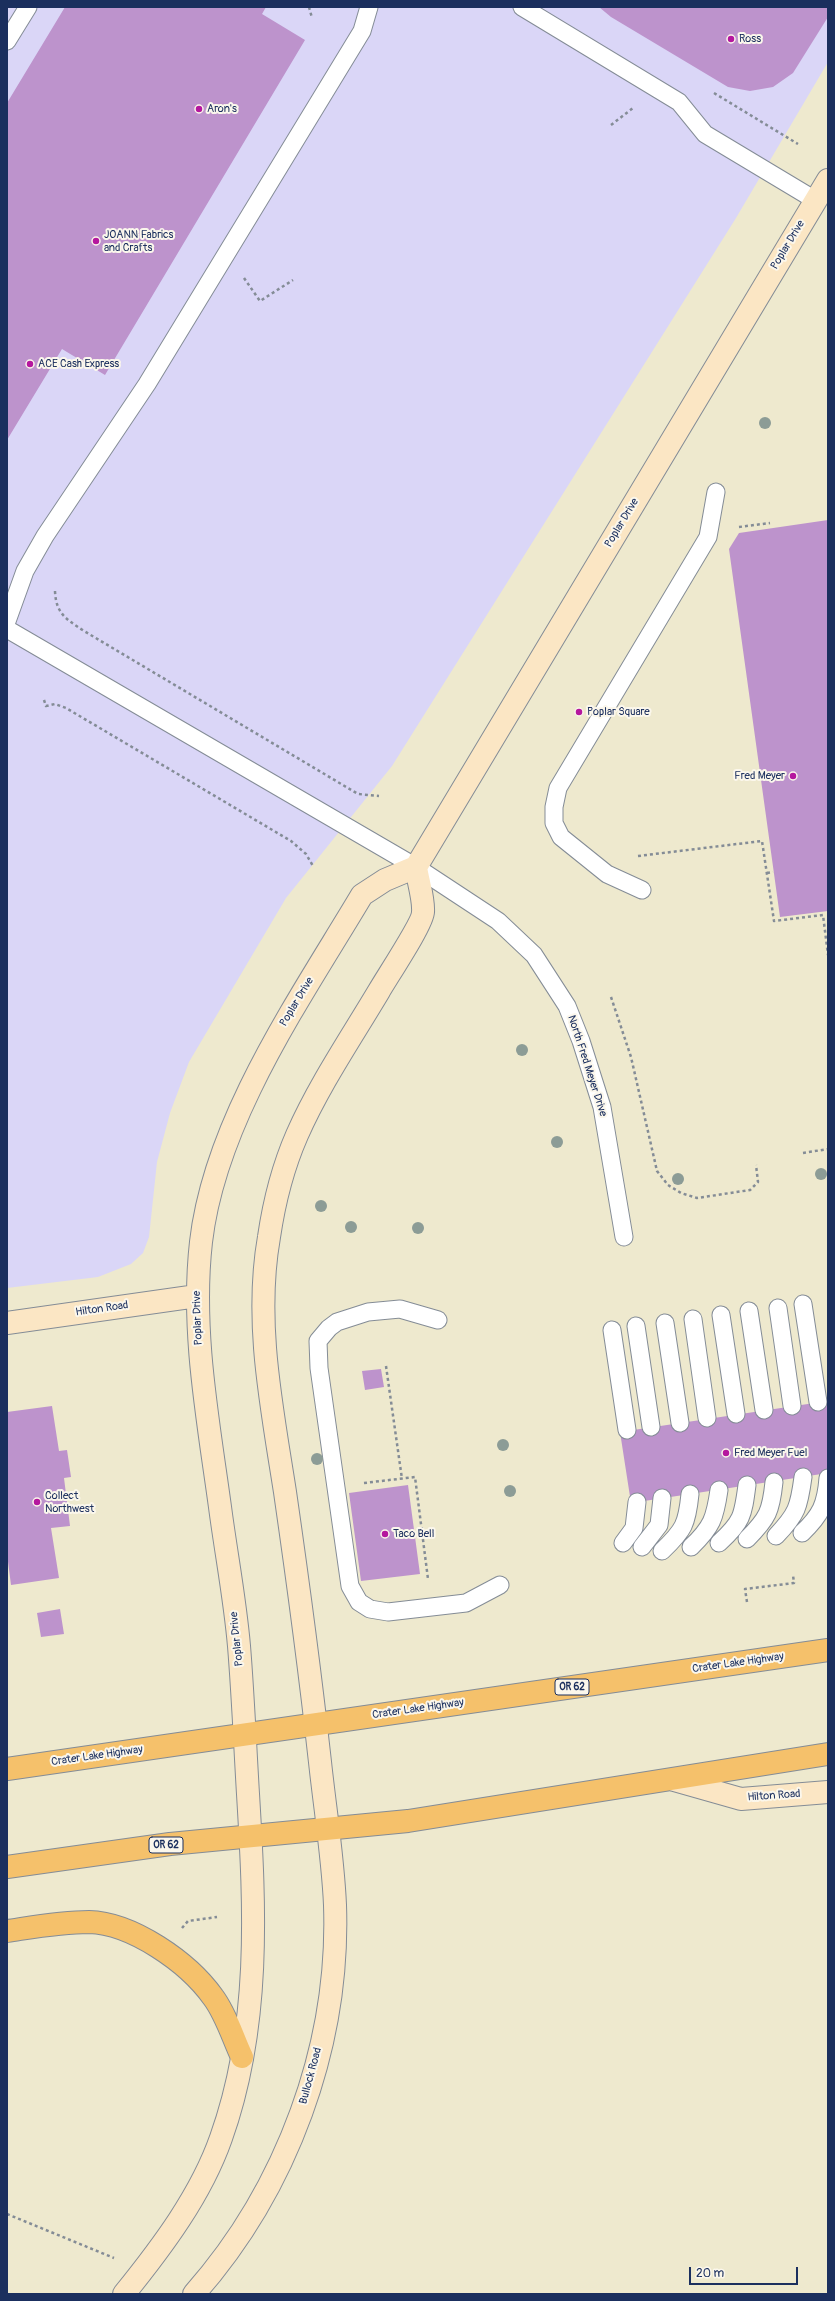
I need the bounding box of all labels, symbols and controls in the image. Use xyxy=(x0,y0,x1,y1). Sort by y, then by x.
place label: Ross xyxy=(739,32,761,46)
marker: Ross xyxy=(726,34,736,44)
place label: Aron's xyxy=(207,102,237,116)
marker: Aron's xyxy=(194,104,204,114)
street label: Poplar Drive xyxy=(768,218,808,272)
place label: JOANN Fabrics and Crafts xyxy=(104,228,174,254)
marker: JOANN Fabrics and Crafts xyxy=(91,236,101,246)
place label: ACE Cash Express xyxy=(38,357,119,371)
marker: ACE Cash Express xyxy=(25,359,35,369)
street label: Poplar Drive xyxy=(602,496,642,550)
place label: Poplar Square xyxy=(587,705,650,719)
marker: Poplar Square xyxy=(574,707,584,717)
place label: Fred Meyer xyxy=(734,769,785,783)
marker: Fred Meyer xyxy=(788,771,798,781)
street label: Poplar Drive xyxy=(277,975,317,1029)
street label: North Fred Meyer Drive xyxy=(564,1014,610,1118)
street label: Poplar Drive xyxy=(190,1290,206,1346)
street label: Hilton Road xyxy=(75,1299,129,1319)
place label: Fred Meyer Fuel xyxy=(734,1446,807,1460)
marker: Fred Meyer Fuel xyxy=(721,1448,731,1458)
place label: Collect Northwest xyxy=(45,1489,94,1515)
marker: Collect Northwest xyxy=(32,1497,42,1507)
place label: Taco Bell xyxy=(393,1527,434,1541)
marker: Taco Bell xyxy=(380,1529,390,1539)
street label: Poplar Drive xyxy=(228,1611,246,1667)
street label: Crater Lake Highway xyxy=(691,1650,785,1676)
road number: OR 62 xyxy=(555,1679,589,1695)
street label: Crater Lake Highway xyxy=(371,1696,465,1722)
street label: Crater Lake Highway xyxy=(50,1743,144,1769)
street label: Hilton Road xyxy=(747,1788,801,1804)
road number: OR 62 xyxy=(149,1837,183,1853)
street label: Bullock Road xyxy=(297,2046,325,2106)
scale bar xyxy=(691,2259,800,2285)
text: 20 m xyxy=(696,2266,724,2281)

